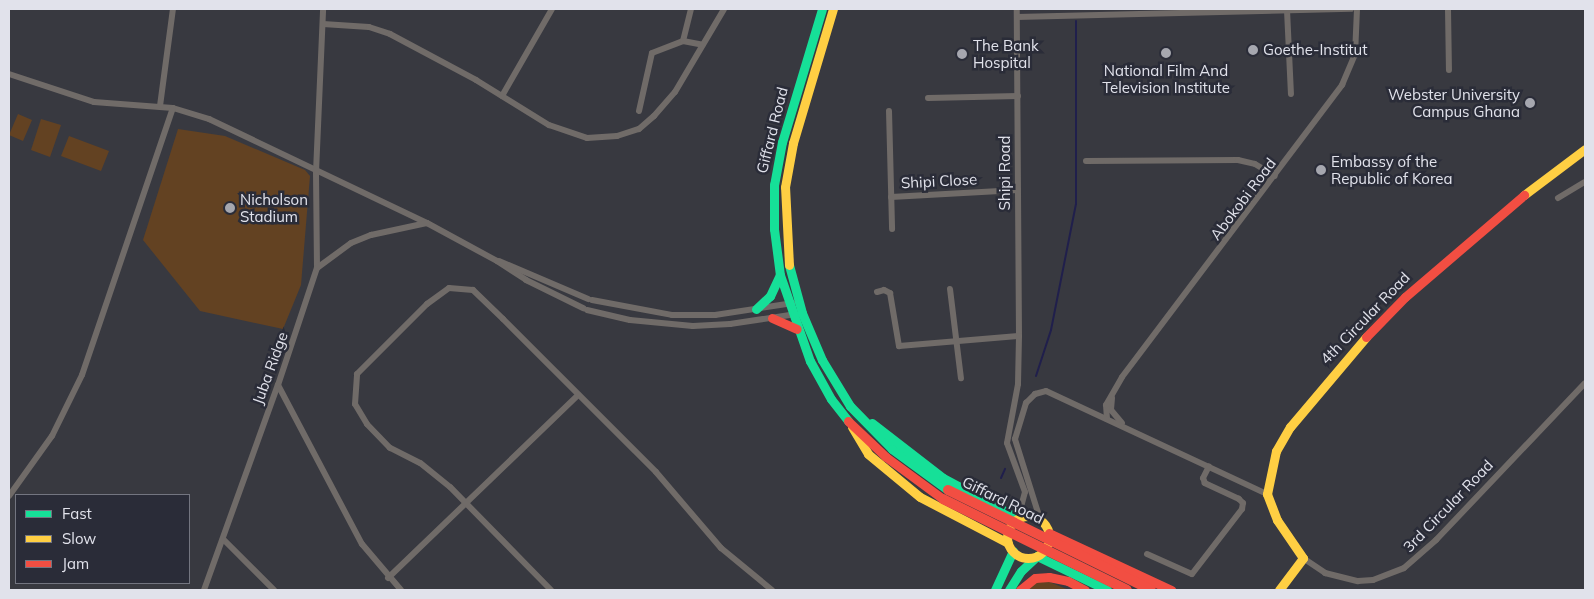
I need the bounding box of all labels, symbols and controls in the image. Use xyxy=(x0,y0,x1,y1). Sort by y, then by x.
place label: The Bank Hospital xyxy=(973,36,1039,71)
place label: Goethe-Institut xyxy=(1263,41,1367,59)
marker: Goethe-Institut xyxy=(1247,44,1259,56)
marker: The Bank Hospital xyxy=(955,47,969,61)
marker: National Film And Television Institute xyxy=(1160,47,1172,59)
place label: National Film And Television Institute xyxy=(1102,61,1230,96)
street label: Giffard Road xyxy=(753,85,791,175)
place label: Webster University Campus Ghana xyxy=(1388,85,1520,120)
marker: Webster University Campus Ghana xyxy=(1524,97,1536,109)
street label: Shipi Road xyxy=(996,136,1014,210)
place label: Embassy of the Republic of Korea xyxy=(1331,152,1452,187)
street label: Abokobi Road xyxy=(1206,154,1280,244)
marker: Embassy of the Republic of Korea xyxy=(1315,164,1327,176)
street label: Shipi Close xyxy=(900,170,978,192)
place label: Nicholson Stadium xyxy=(240,190,308,225)
marker: Nicholson Stadium xyxy=(224,202,236,214)
street label: 4th Circular Road xyxy=(1317,268,1413,368)
street label: Juba Ridge xyxy=(249,329,291,407)
street label: 3rd Circular Road xyxy=(1399,456,1497,556)
street label: Giffard Road xyxy=(959,473,1047,527)
legend xyxy=(15,494,190,584)
text: Fast xyxy=(62,504,92,523)
text: Slow xyxy=(62,529,96,548)
text: Jam xyxy=(62,554,89,573)

